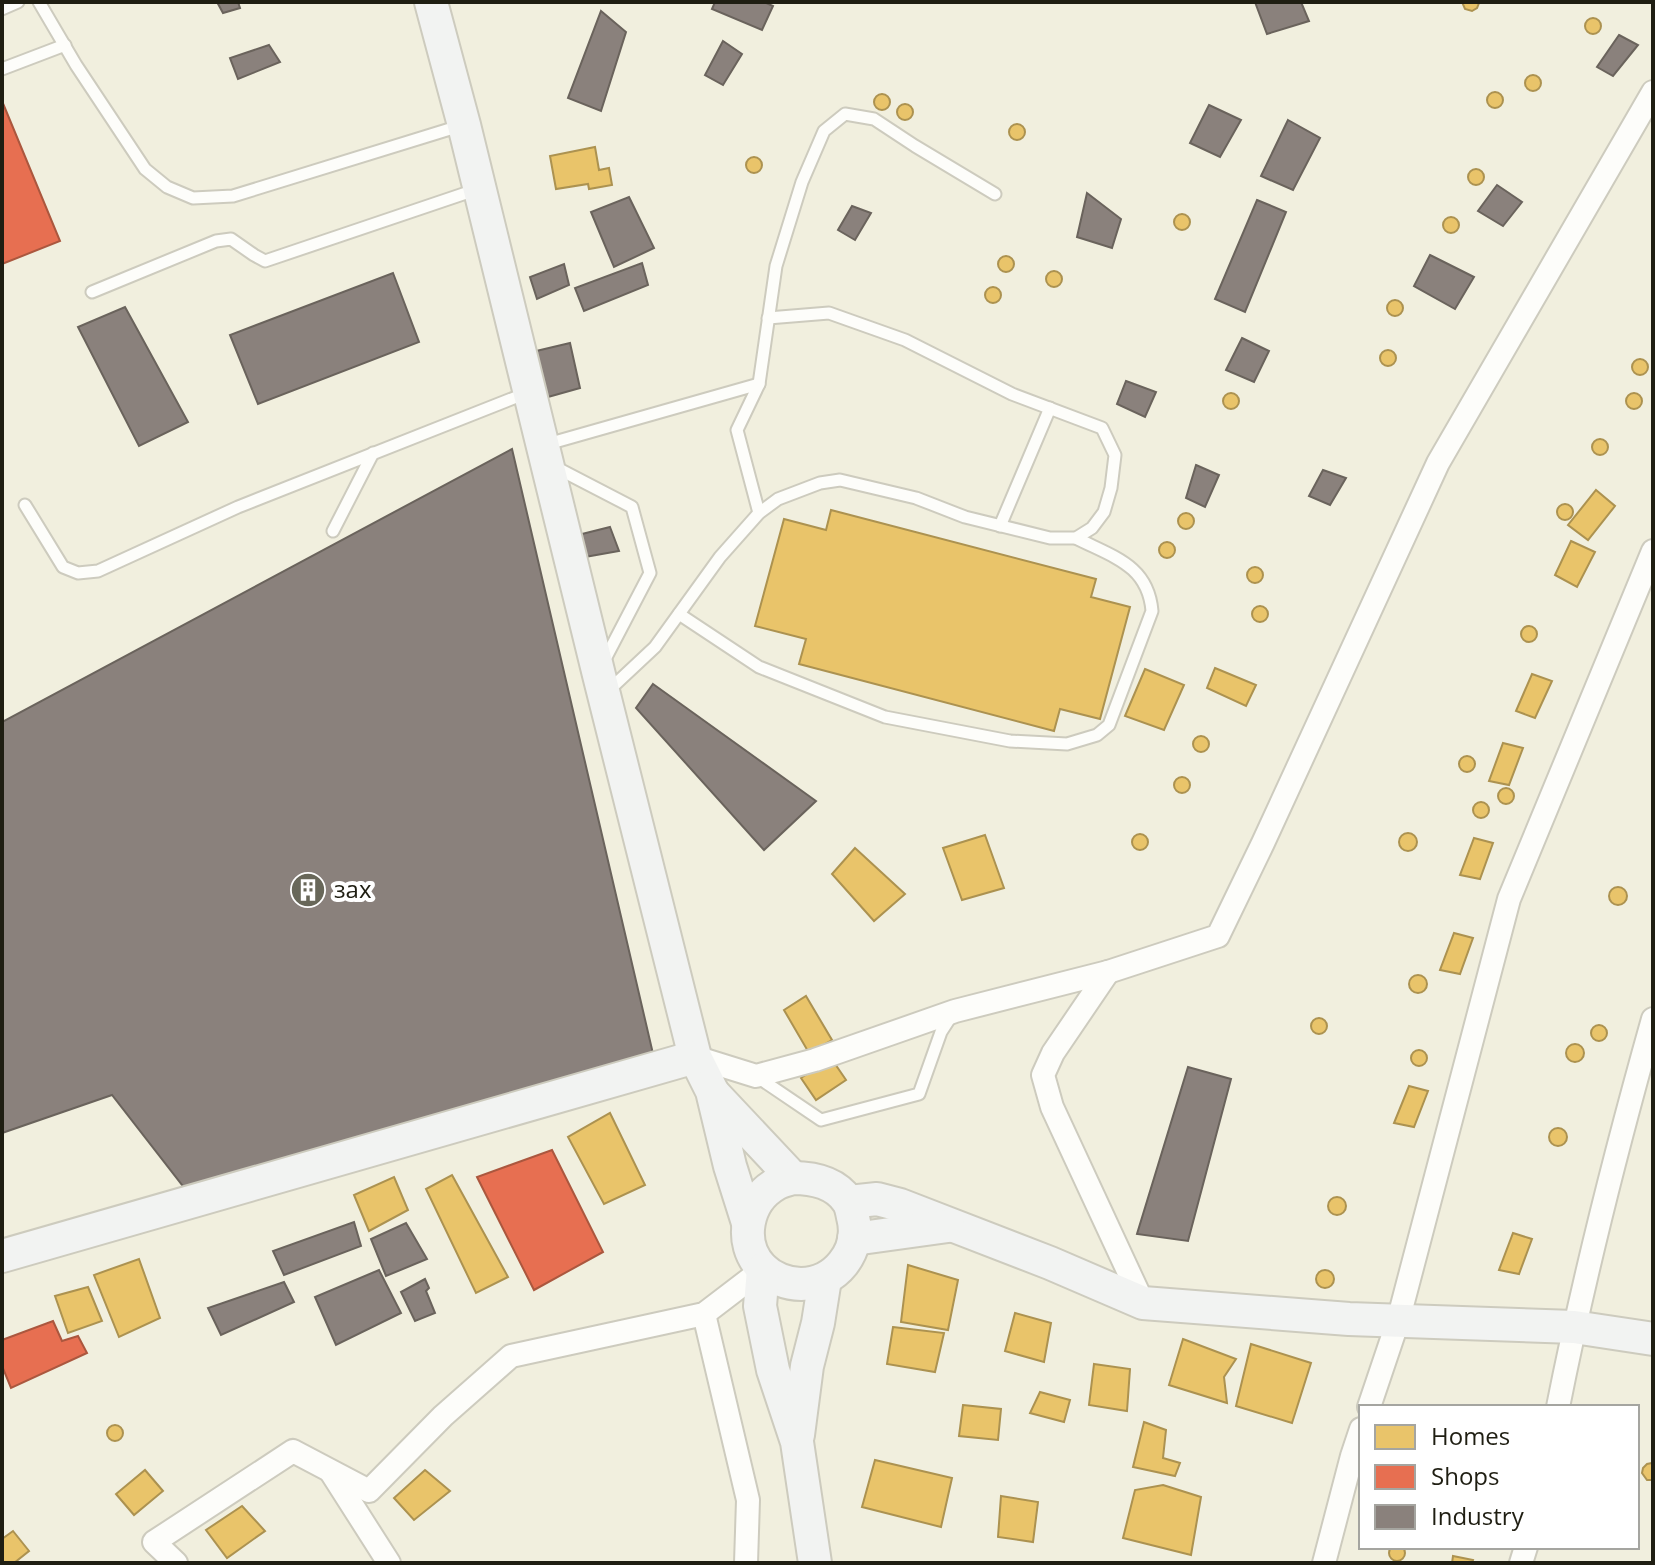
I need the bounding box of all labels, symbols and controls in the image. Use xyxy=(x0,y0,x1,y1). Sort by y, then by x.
building icon: зах xyxy=(289,871,327,909)
place label: зах xyxy=(334,872,372,905)
legend xyxy=(1359,1405,1639,1549)
text: Homes xyxy=(1431,1419,1510,1452)
text: Shops xyxy=(1431,1459,1499,1492)
text: Industry xyxy=(1431,1499,1525,1532)

